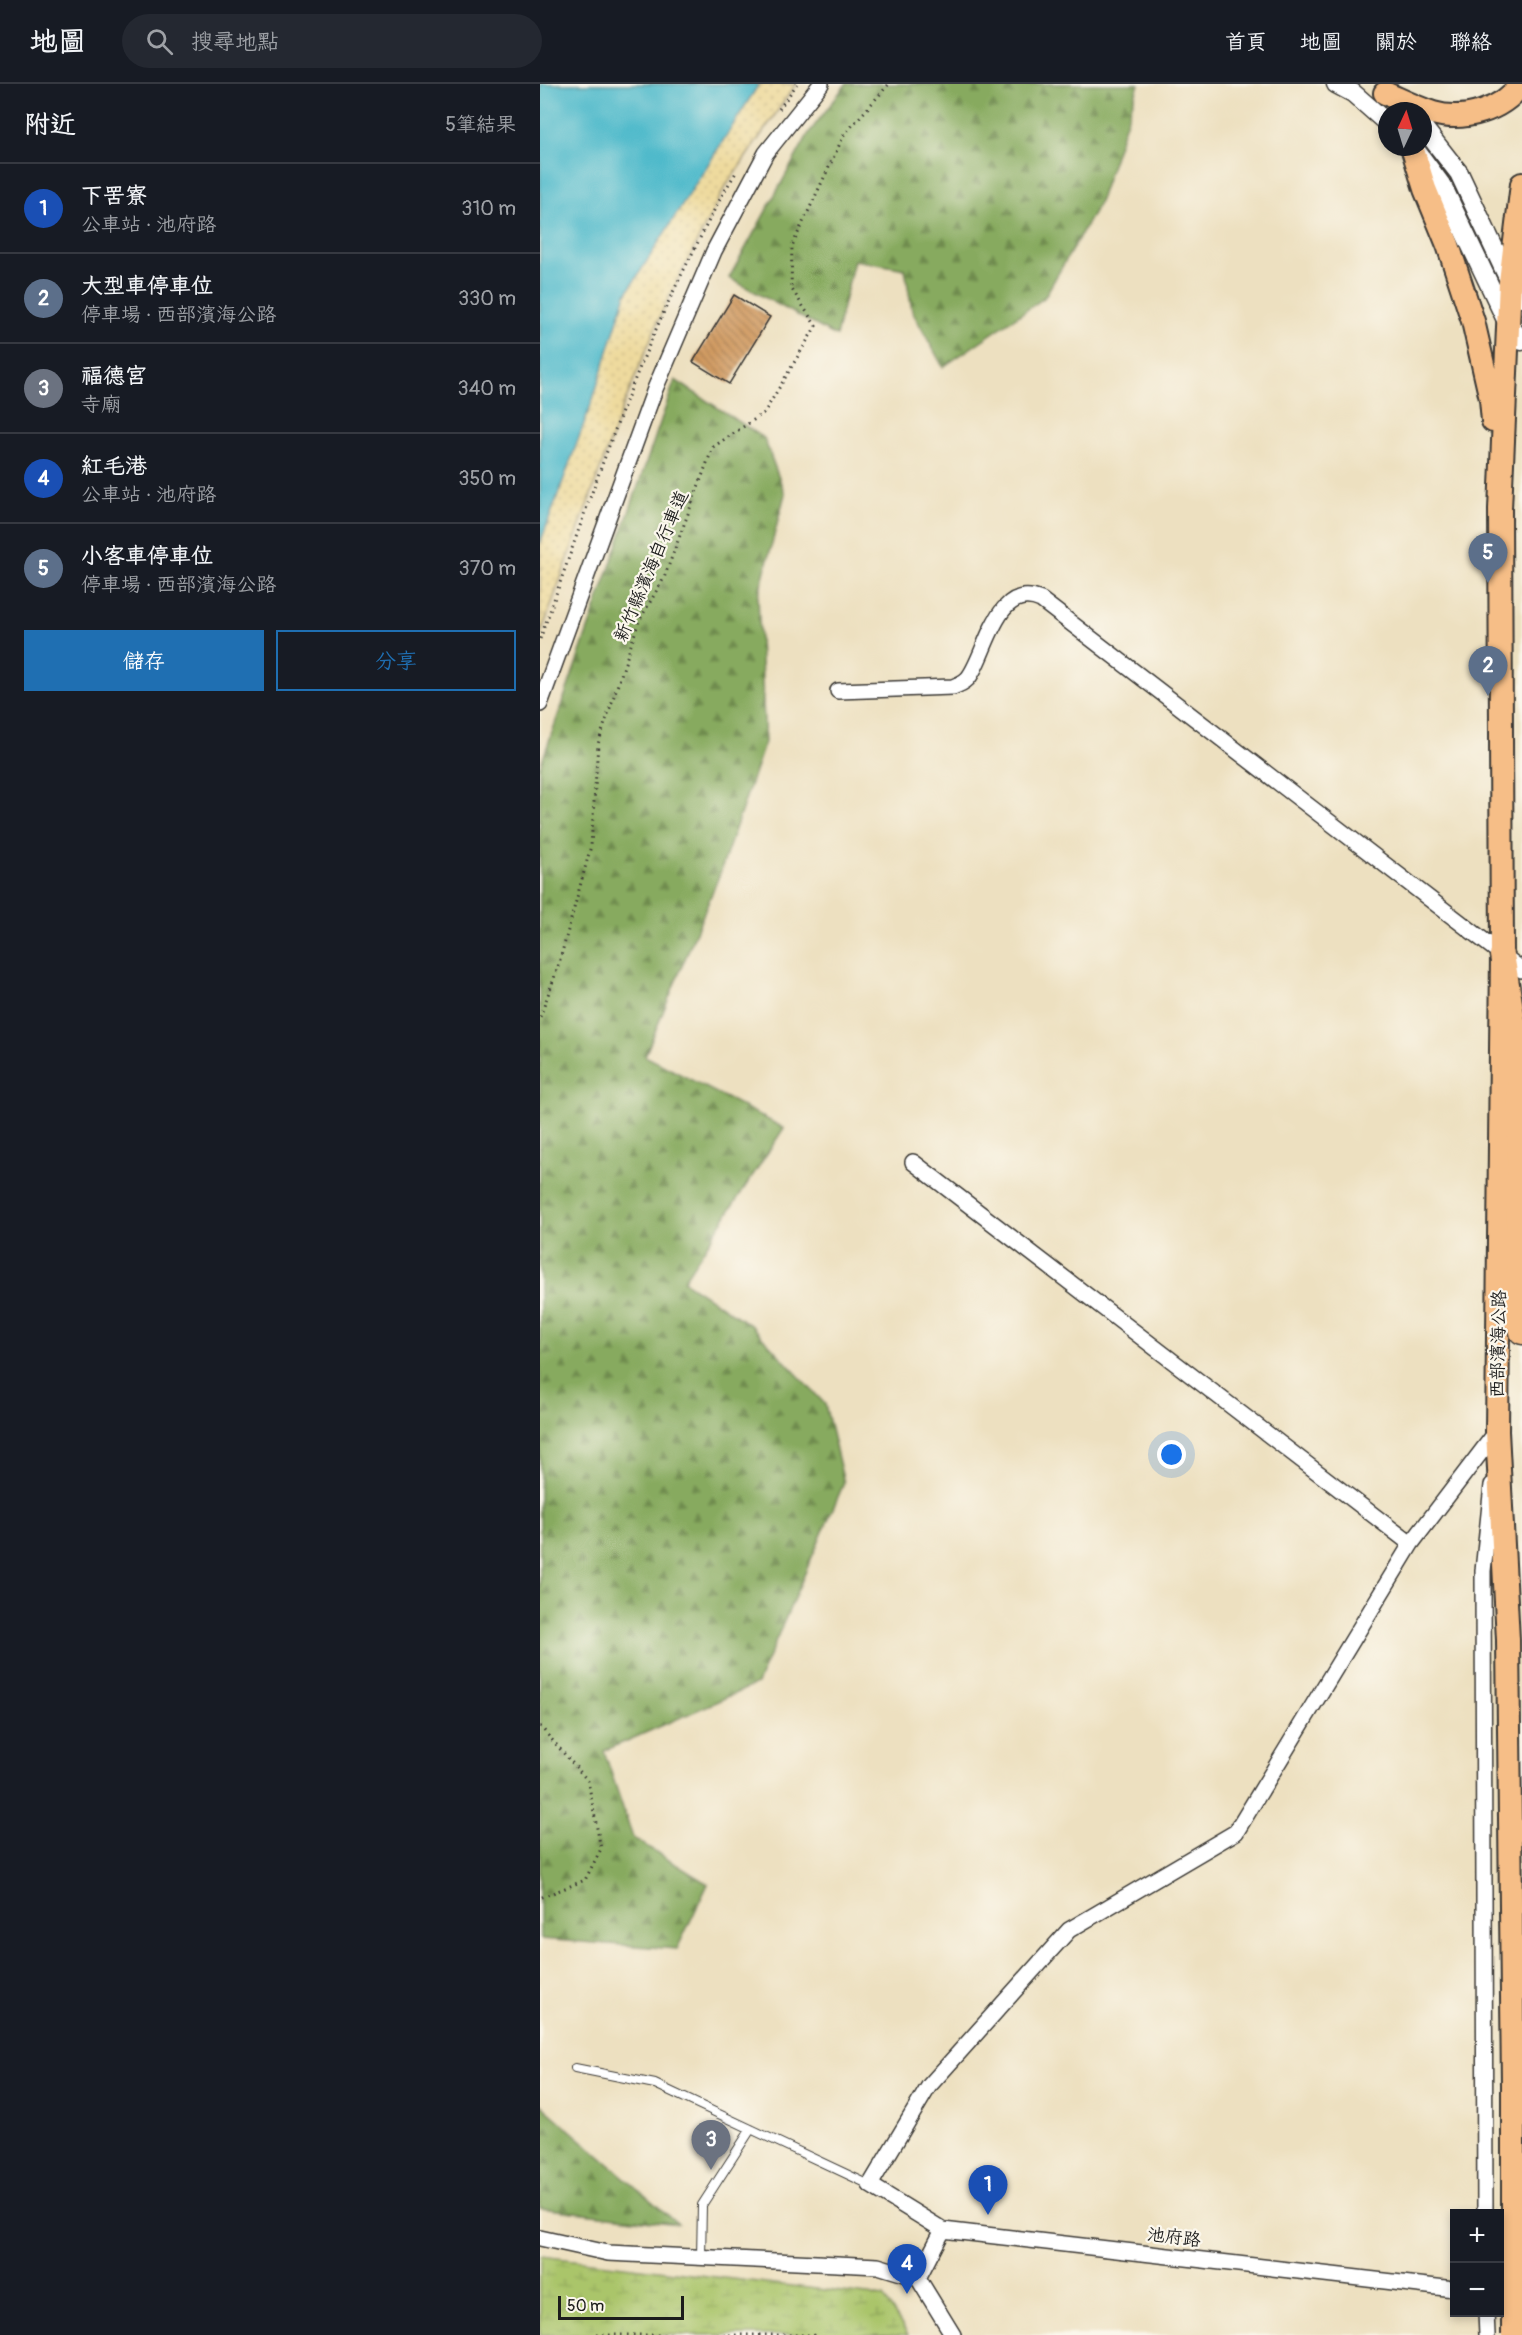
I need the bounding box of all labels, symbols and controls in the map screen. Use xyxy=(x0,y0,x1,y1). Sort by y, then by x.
search box xyxy=(122,14,542,68)
text: 地圖 xyxy=(30,25,86,60)
icon: search xyxy=(143,25,176,58)
text: 搜尋地點 xyxy=(191,28,279,56)
text: 首頁 xyxy=(1225,29,1267,56)
text: 地圖 xyxy=(1300,29,1342,56)
text: 關於 xyxy=(1375,29,1417,56)
text: 聯絡 xyxy=(1450,29,1492,56)
north arrow xyxy=(1378,102,1432,156)
text: 附近 xyxy=(24,109,76,141)
text: 5筆結果 xyxy=(445,112,516,137)
text: 下罟寮 xyxy=(81,182,147,210)
text: 1 xyxy=(40,196,47,221)
text: 310 m xyxy=(461,196,516,221)
text: 公車站 · 池府路 xyxy=(81,212,216,237)
text: 大型車停車位 xyxy=(81,272,213,300)
text: 2 xyxy=(38,286,49,311)
text: 330 m xyxy=(458,286,516,311)
text: 停車場 · 西部濱海公路 xyxy=(81,302,276,327)
text: 福德宮 xyxy=(81,362,147,390)
text: 3 xyxy=(38,376,49,401)
text: 340 m xyxy=(457,376,516,401)
text: 寺廟 xyxy=(81,392,121,417)
text: 紅毛港 xyxy=(81,452,147,480)
text: 4 xyxy=(38,466,49,491)
text: 350 m xyxy=(458,466,516,491)
text: 公車站 · 池府路 xyxy=(81,482,216,507)
street label: 新竹縣濱海自行車道 xyxy=(609,487,694,645)
pin: 5 xyxy=(1468,534,1508,583)
text: 小客車停車位 xyxy=(81,542,213,570)
text: 5 xyxy=(38,556,49,581)
text: 370 m xyxy=(459,556,516,581)
text: 停車場 · 西部濱海公路 xyxy=(81,572,276,597)
button: 儲存 xyxy=(24,630,264,691)
button: 分享 xyxy=(276,630,516,691)
pin: 2 xyxy=(1468,646,1508,696)
street label: 西部濱海公路 xyxy=(1486,1290,1511,1398)
your location xyxy=(1157,1440,1186,1469)
pin: 3 xyxy=(692,2120,730,2170)
pin: 1 xyxy=(968,2166,1008,2215)
map controls xyxy=(1450,2209,1504,2317)
button: + xyxy=(1450,2209,1504,2263)
street label: 池府路 xyxy=(1146,2223,1202,2252)
pin: 4 xyxy=(888,2244,926,2294)
button: − xyxy=(1450,2263,1504,2317)
scale bar xyxy=(558,2293,684,2320)
text: 50 m xyxy=(567,2296,604,2316)

